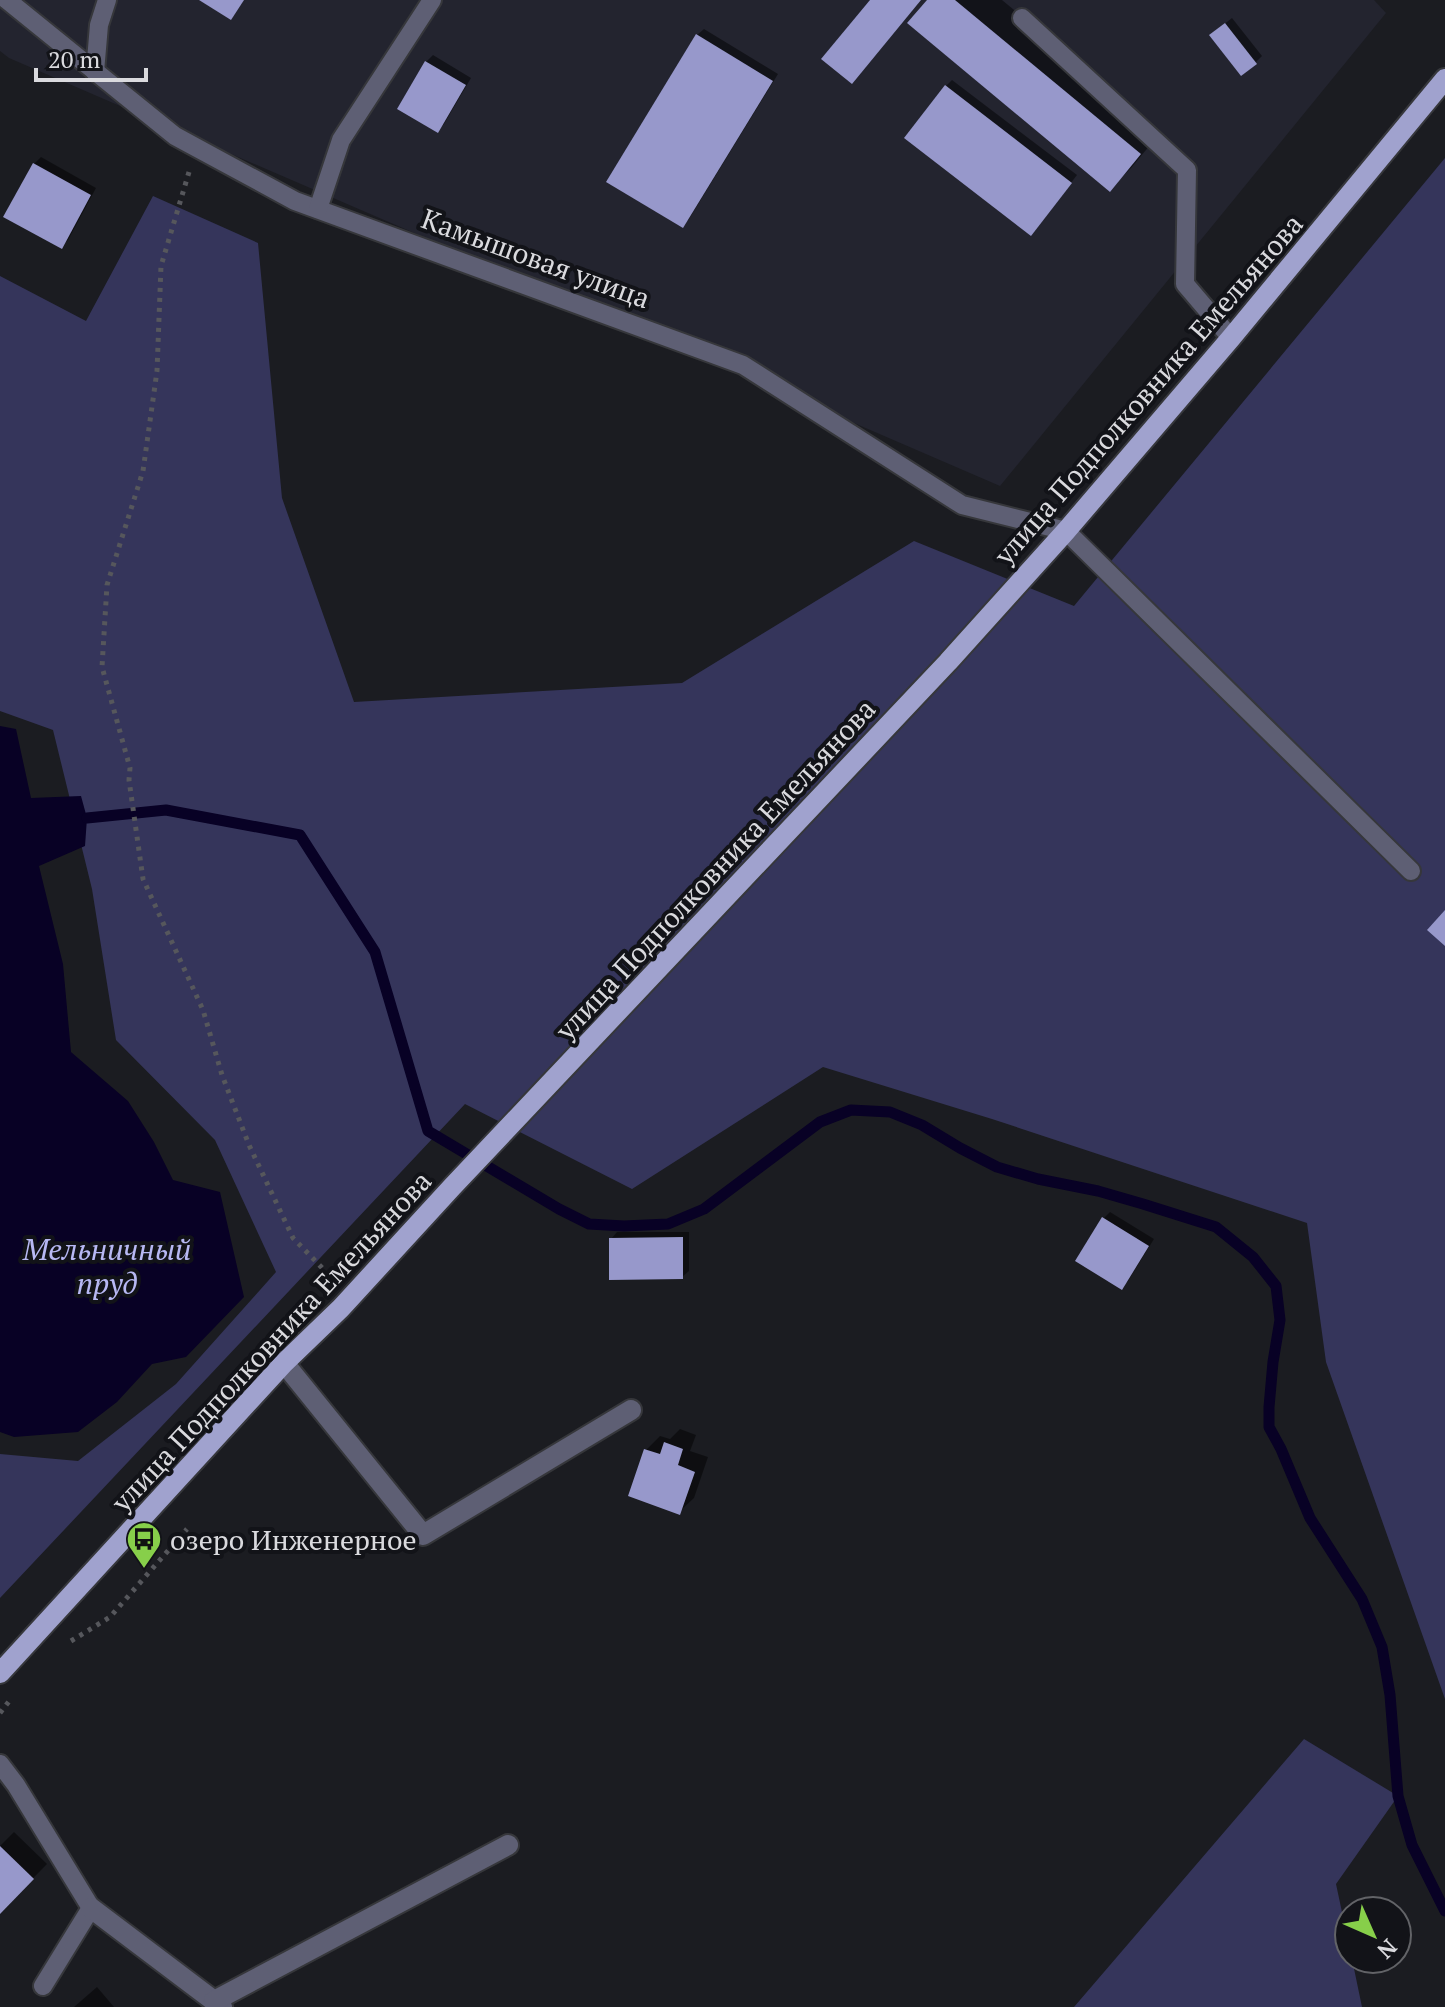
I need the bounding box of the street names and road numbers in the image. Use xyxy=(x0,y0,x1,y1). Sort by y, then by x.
street label: Камышовая улица xyxy=(417,200,655,316)
street label: улица Подполковника Емельянова xyxy=(985,206,1311,573)
street label: улица Подполковника Емельянова xyxy=(546,691,883,1048)
street label: улица Подполковника Емельянова xyxy=(102,1163,439,1520)

